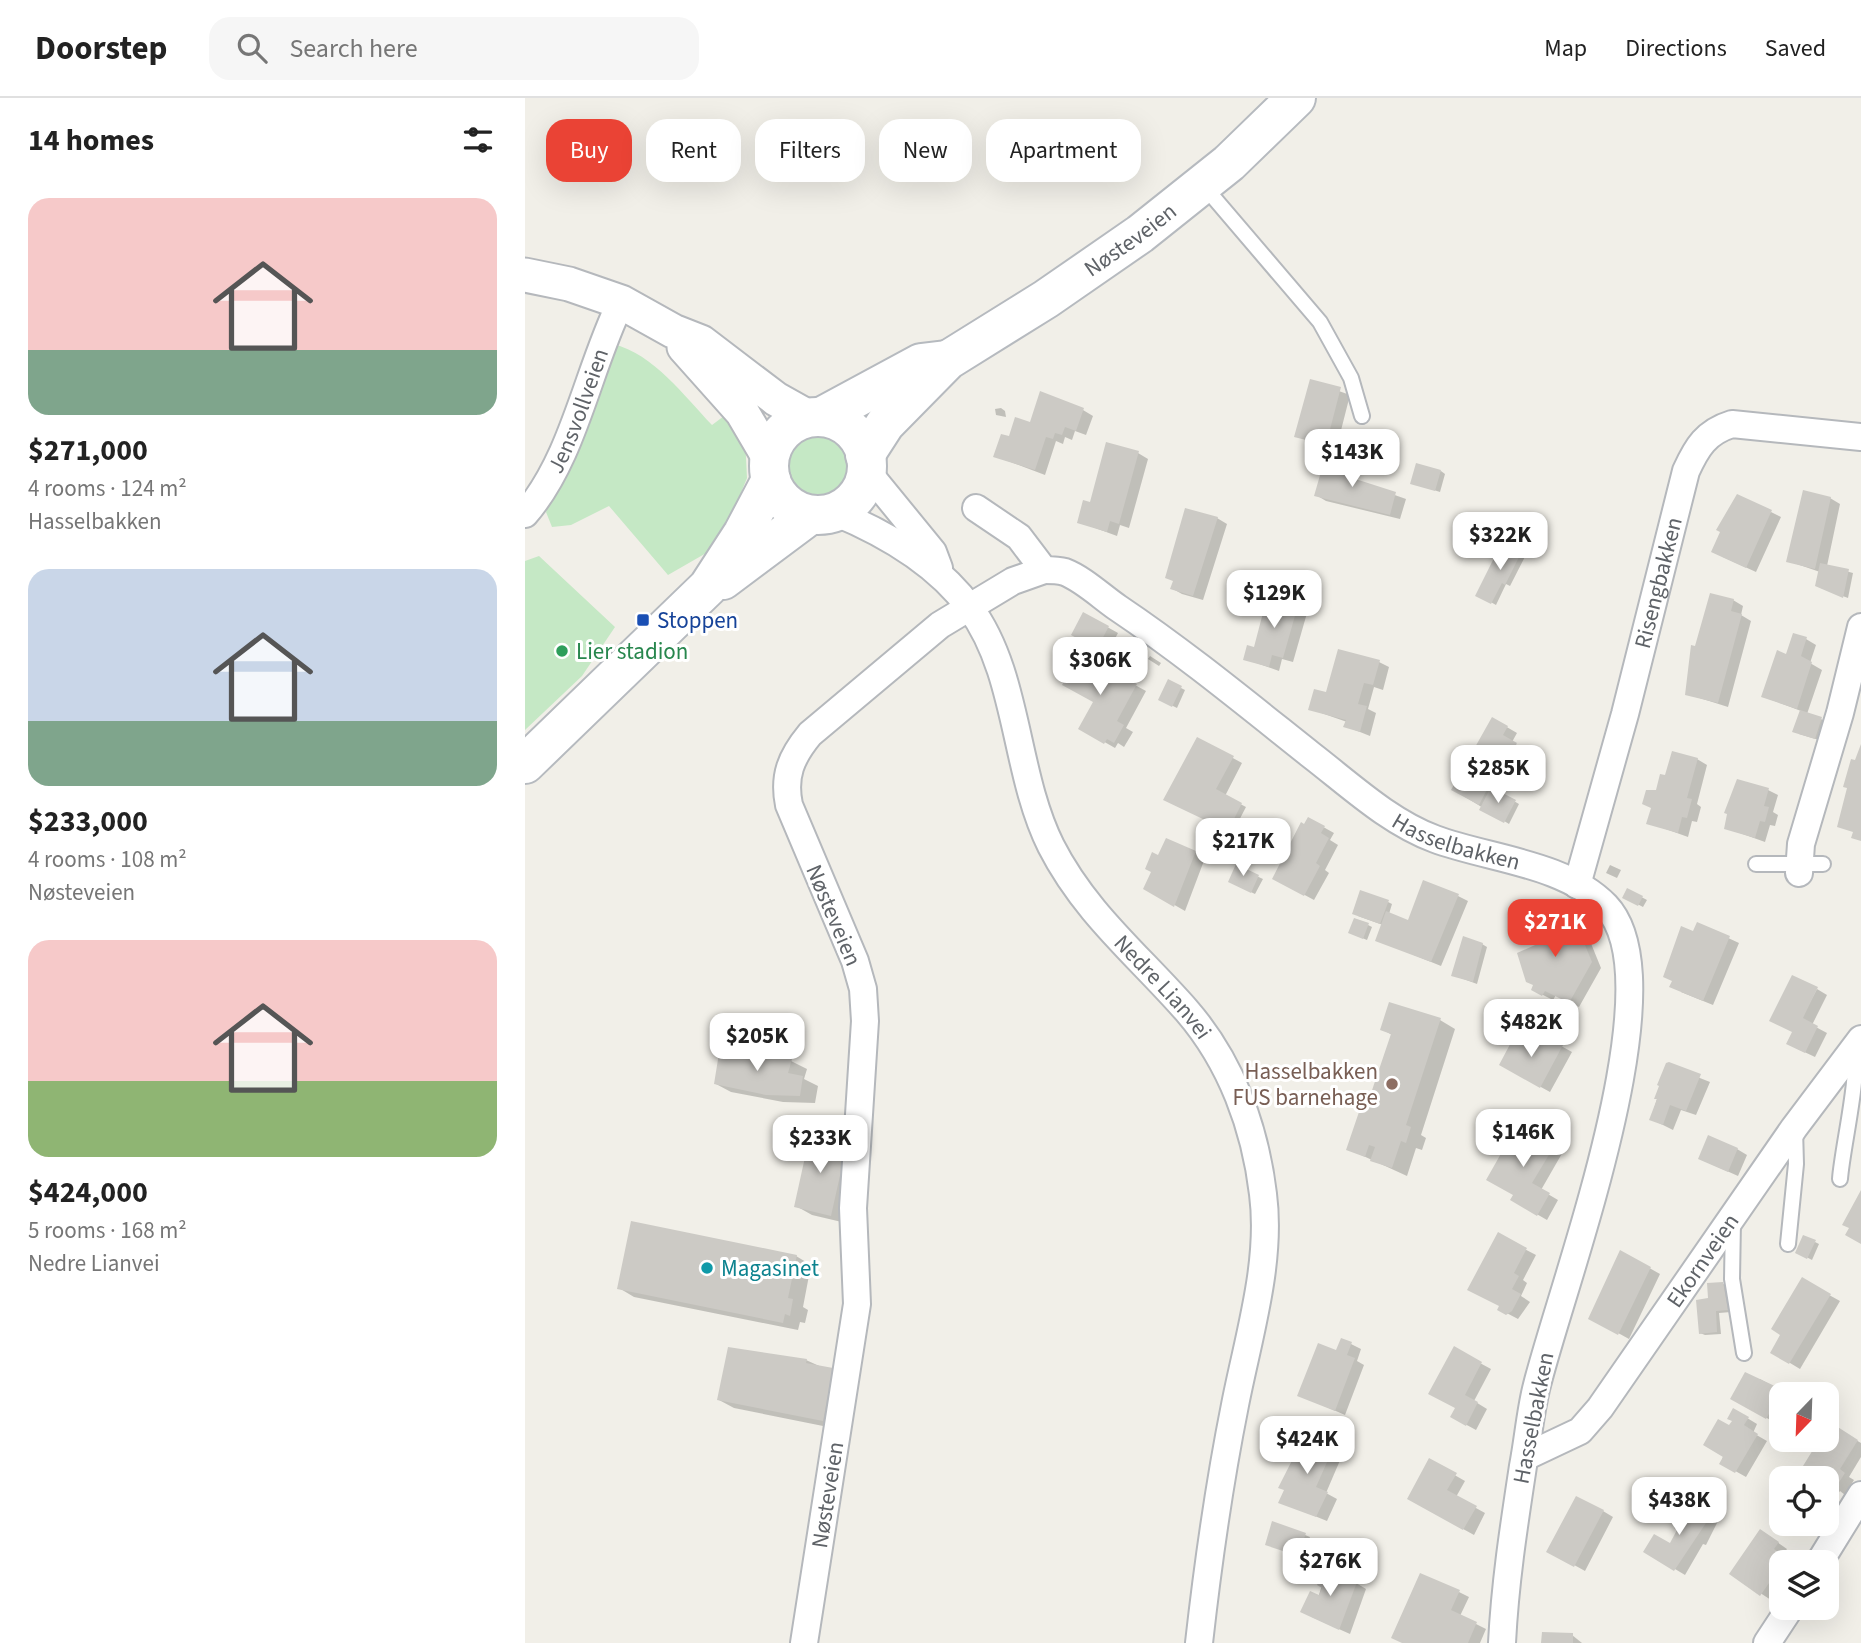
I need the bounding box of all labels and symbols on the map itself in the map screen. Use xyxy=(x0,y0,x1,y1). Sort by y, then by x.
street label: Nøsteveien xyxy=(1077,195,1184,285)
street label: Jensvollveien xyxy=(539,344,617,479)
pin: $143K xyxy=(1303,430,1401,489)
pin: $322K xyxy=(1451,512,1549,572)
street label: Risengbakken xyxy=(1626,514,1691,652)
pin: $129K xyxy=(1225,570,1323,630)
place label: Stoppen xyxy=(657,604,738,637)
marker: Stoppen xyxy=(635,612,651,628)
place label: Lier stadion xyxy=(576,635,688,668)
pin: $306K xyxy=(1051,638,1149,697)
marker: Lier stadion xyxy=(554,643,570,659)
pin: $285K xyxy=(1449,746,1547,805)
street label: Hasselbakken xyxy=(1386,805,1524,879)
pin: $217K xyxy=(1194,818,1292,878)
street label: Nøsteveien xyxy=(797,859,870,971)
pin: $271K xyxy=(1506,900,1604,959)
street label: Nedre Lianvei xyxy=(1106,927,1220,1046)
pin: $482K xyxy=(1482,1000,1580,1059)
pin: $205K xyxy=(708,1014,806,1073)
place label: Hasselbakken FUS barnehage xyxy=(1232,1055,1378,1114)
marker: Hasselbakken FUS barnehage xyxy=(1384,1076,1400,1092)
pin: $146K xyxy=(1474,1110,1572,1169)
pin: $233K xyxy=(771,1116,869,1175)
street label: Ekornveien xyxy=(1658,1207,1747,1314)
place label: Magasinet xyxy=(721,1252,819,1285)
marker: Magasinet xyxy=(699,1260,715,1276)
street label: Hasselbakken xyxy=(1505,1349,1562,1487)
north arrow xyxy=(1769,1382,1839,1452)
pin: $424K xyxy=(1258,1416,1356,1476)
street label: Nøsteveien xyxy=(803,1439,852,1550)
pin: $438K xyxy=(1630,1478,1728,1537)
pin: $276K xyxy=(1281,1538,1379,1598)

